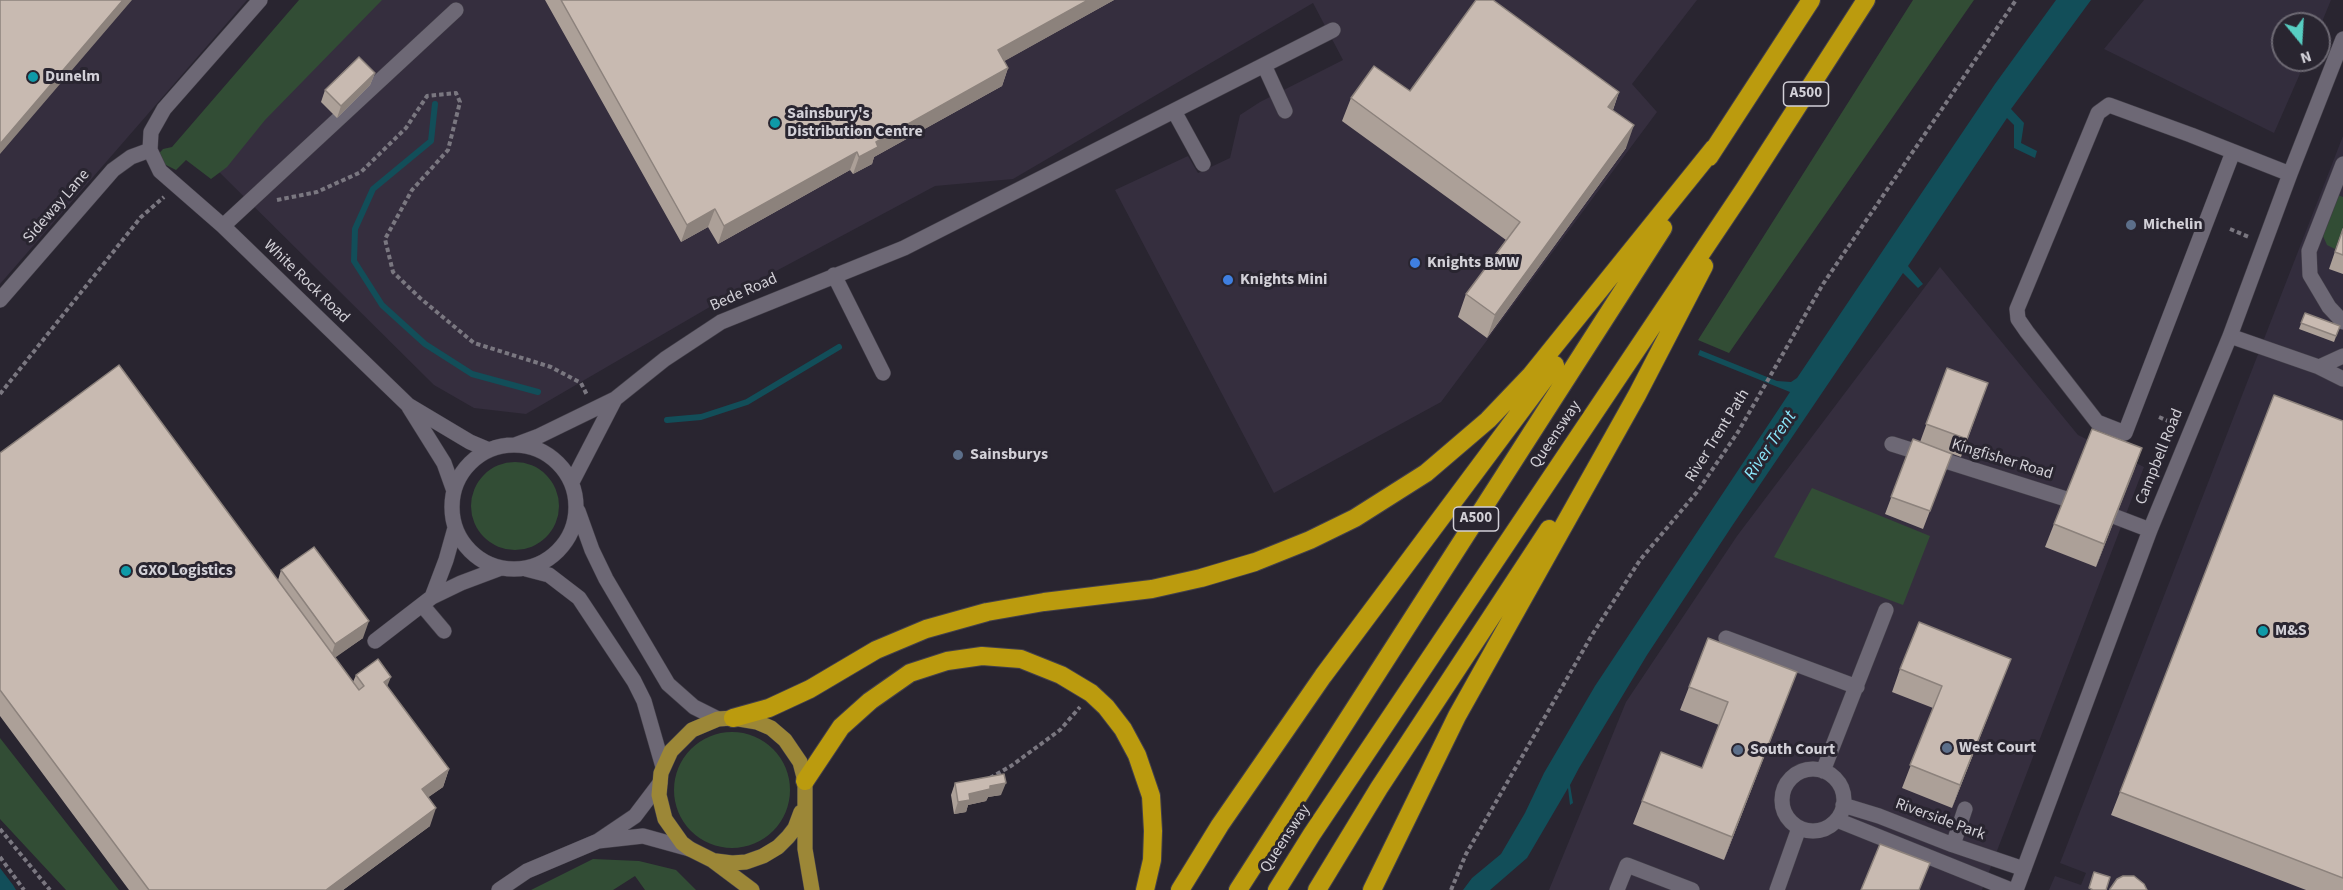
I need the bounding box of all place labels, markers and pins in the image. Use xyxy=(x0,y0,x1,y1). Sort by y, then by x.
place label: Dunelm xyxy=(45,67,100,87)
marker: Dunelm xyxy=(26,70,40,84)
place label: Sainsbury's Distribution Centre xyxy=(787,104,923,142)
marker: Sainsbury's Distribution Centre xyxy=(768,116,782,130)
place label: Michelin xyxy=(2143,215,2203,235)
marker: Michelin xyxy=(2124,218,2138,232)
place label: Knights BMW xyxy=(1427,253,1519,273)
marker: Knights BMW xyxy=(1408,256,1422,270)
place label: Knights Mini xyxy=(1240,270,1328,290)
marker: Knights Mini xyxy=(1221,273,1235,287)
place label: Sainsburys xyxy=(970,445,1048,465)
marker: Sainsburys xyxy=(951,448,965,462)
place label: GXO Logistics xyxy=(138,561,233,581)
marker: GXO Logistics xyxy=(119,564,133,578)
place label: M&S xyxy=(2275,621,2307,641)
marker: M&S xyxy=(2256,624,2270,638)
place label: West Court xyxy=(1959,738,2036,758)
place label: South Court xyxy=(1750,740,1835,760)
marker: West Court xyxy=(1940,741,1954,755)
marker: South Court xyxy=(1731,743,1745,757)

